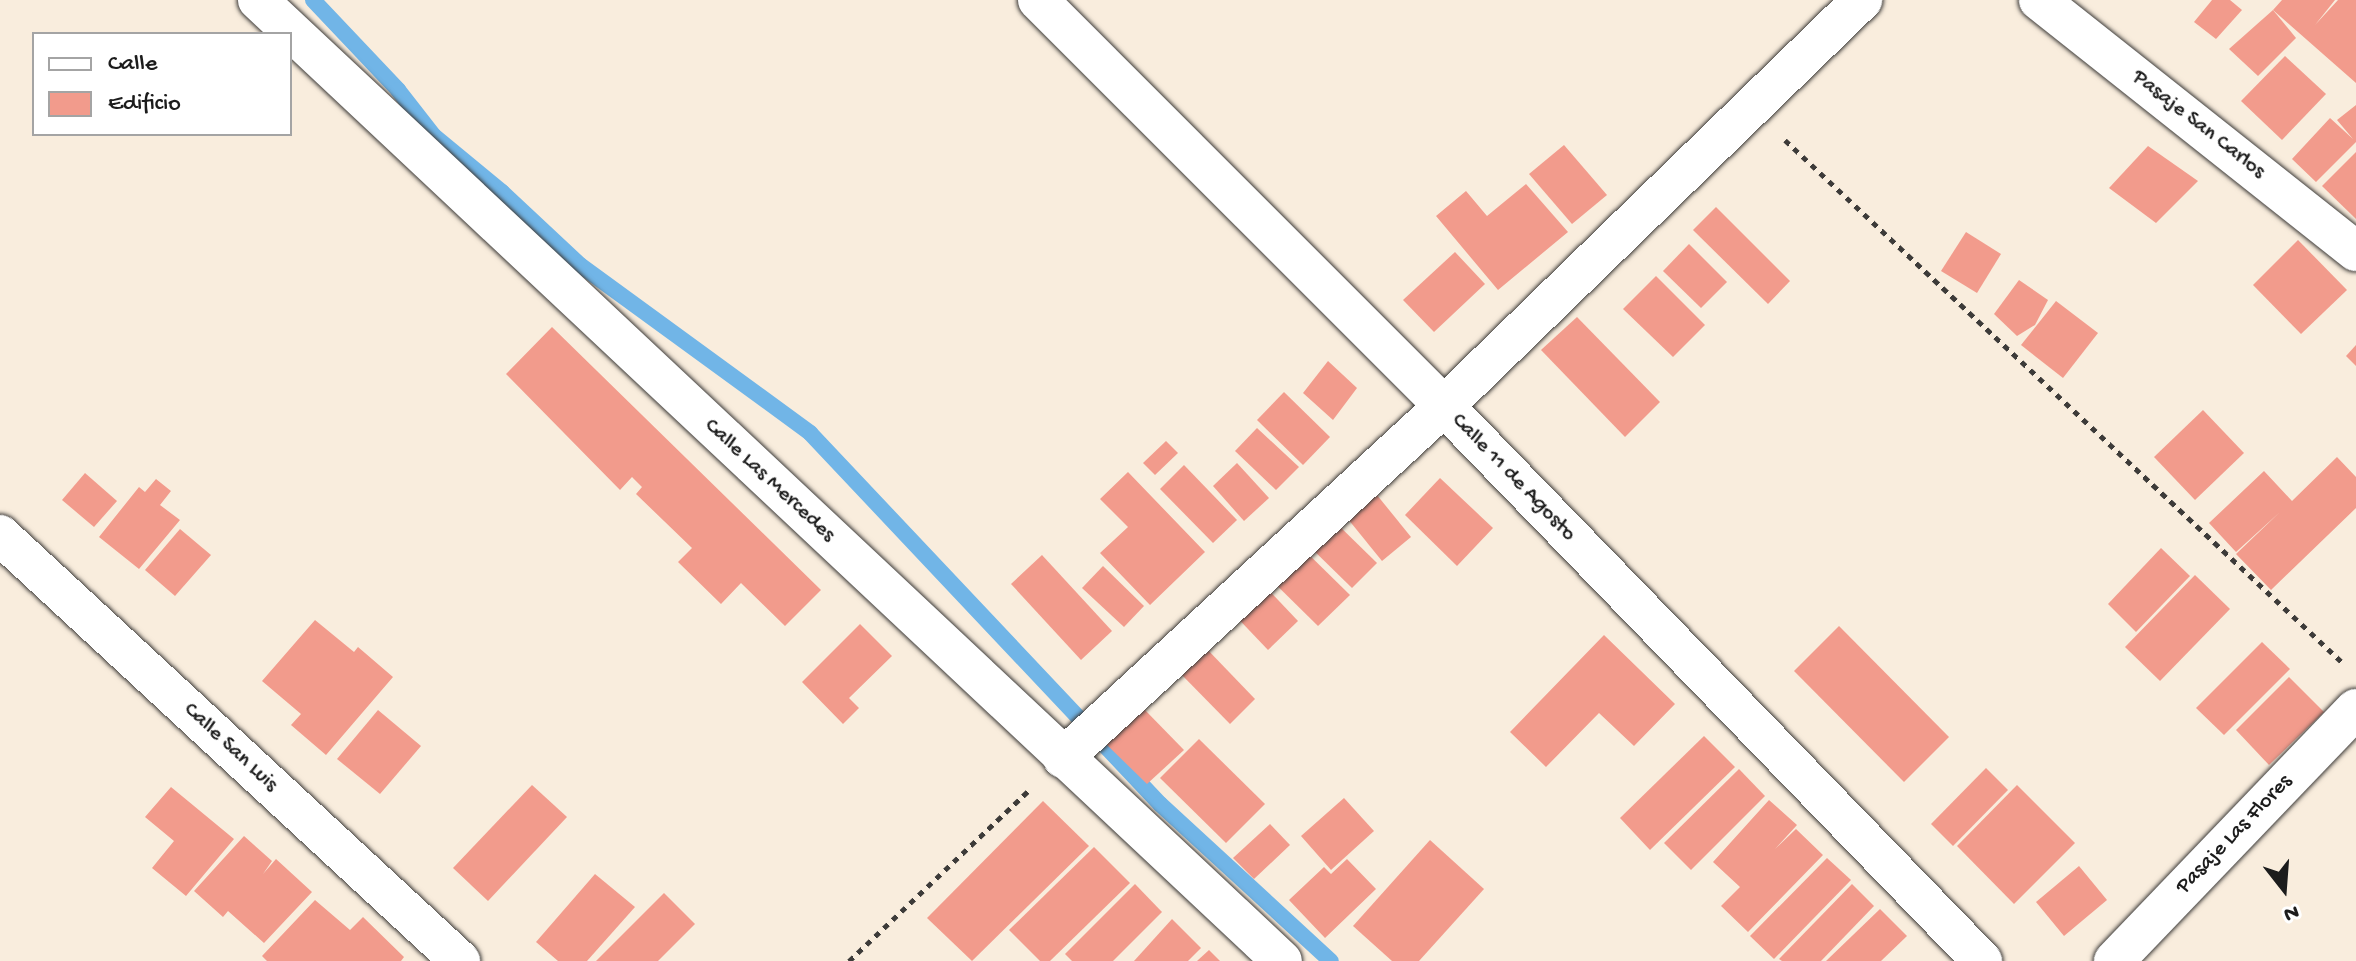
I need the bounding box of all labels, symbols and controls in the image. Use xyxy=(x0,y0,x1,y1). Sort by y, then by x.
legend xyxy=(32,32,292,136)
text: Calle xyxy=(108,50,157,79)
street label: Pasaje San Carlos xyxy=(2126,65,2270,185)
text: Edificio xyxy=(108,90,181,119)
street label: Calle 11 de Agosto xyxy=(1445,408,1581,548)
street label: Calle Las Mercedes xyxy=(698,414,840,548)
street label: Calle San Luis xyxy=(177,698,283,798)
street label: Pasaje Las Flores xyxy=(2171,770,2299,900)
north arrow xyxy=(2244,849,2324,929)
text: N xyxy=(2280,897,2302,926)

